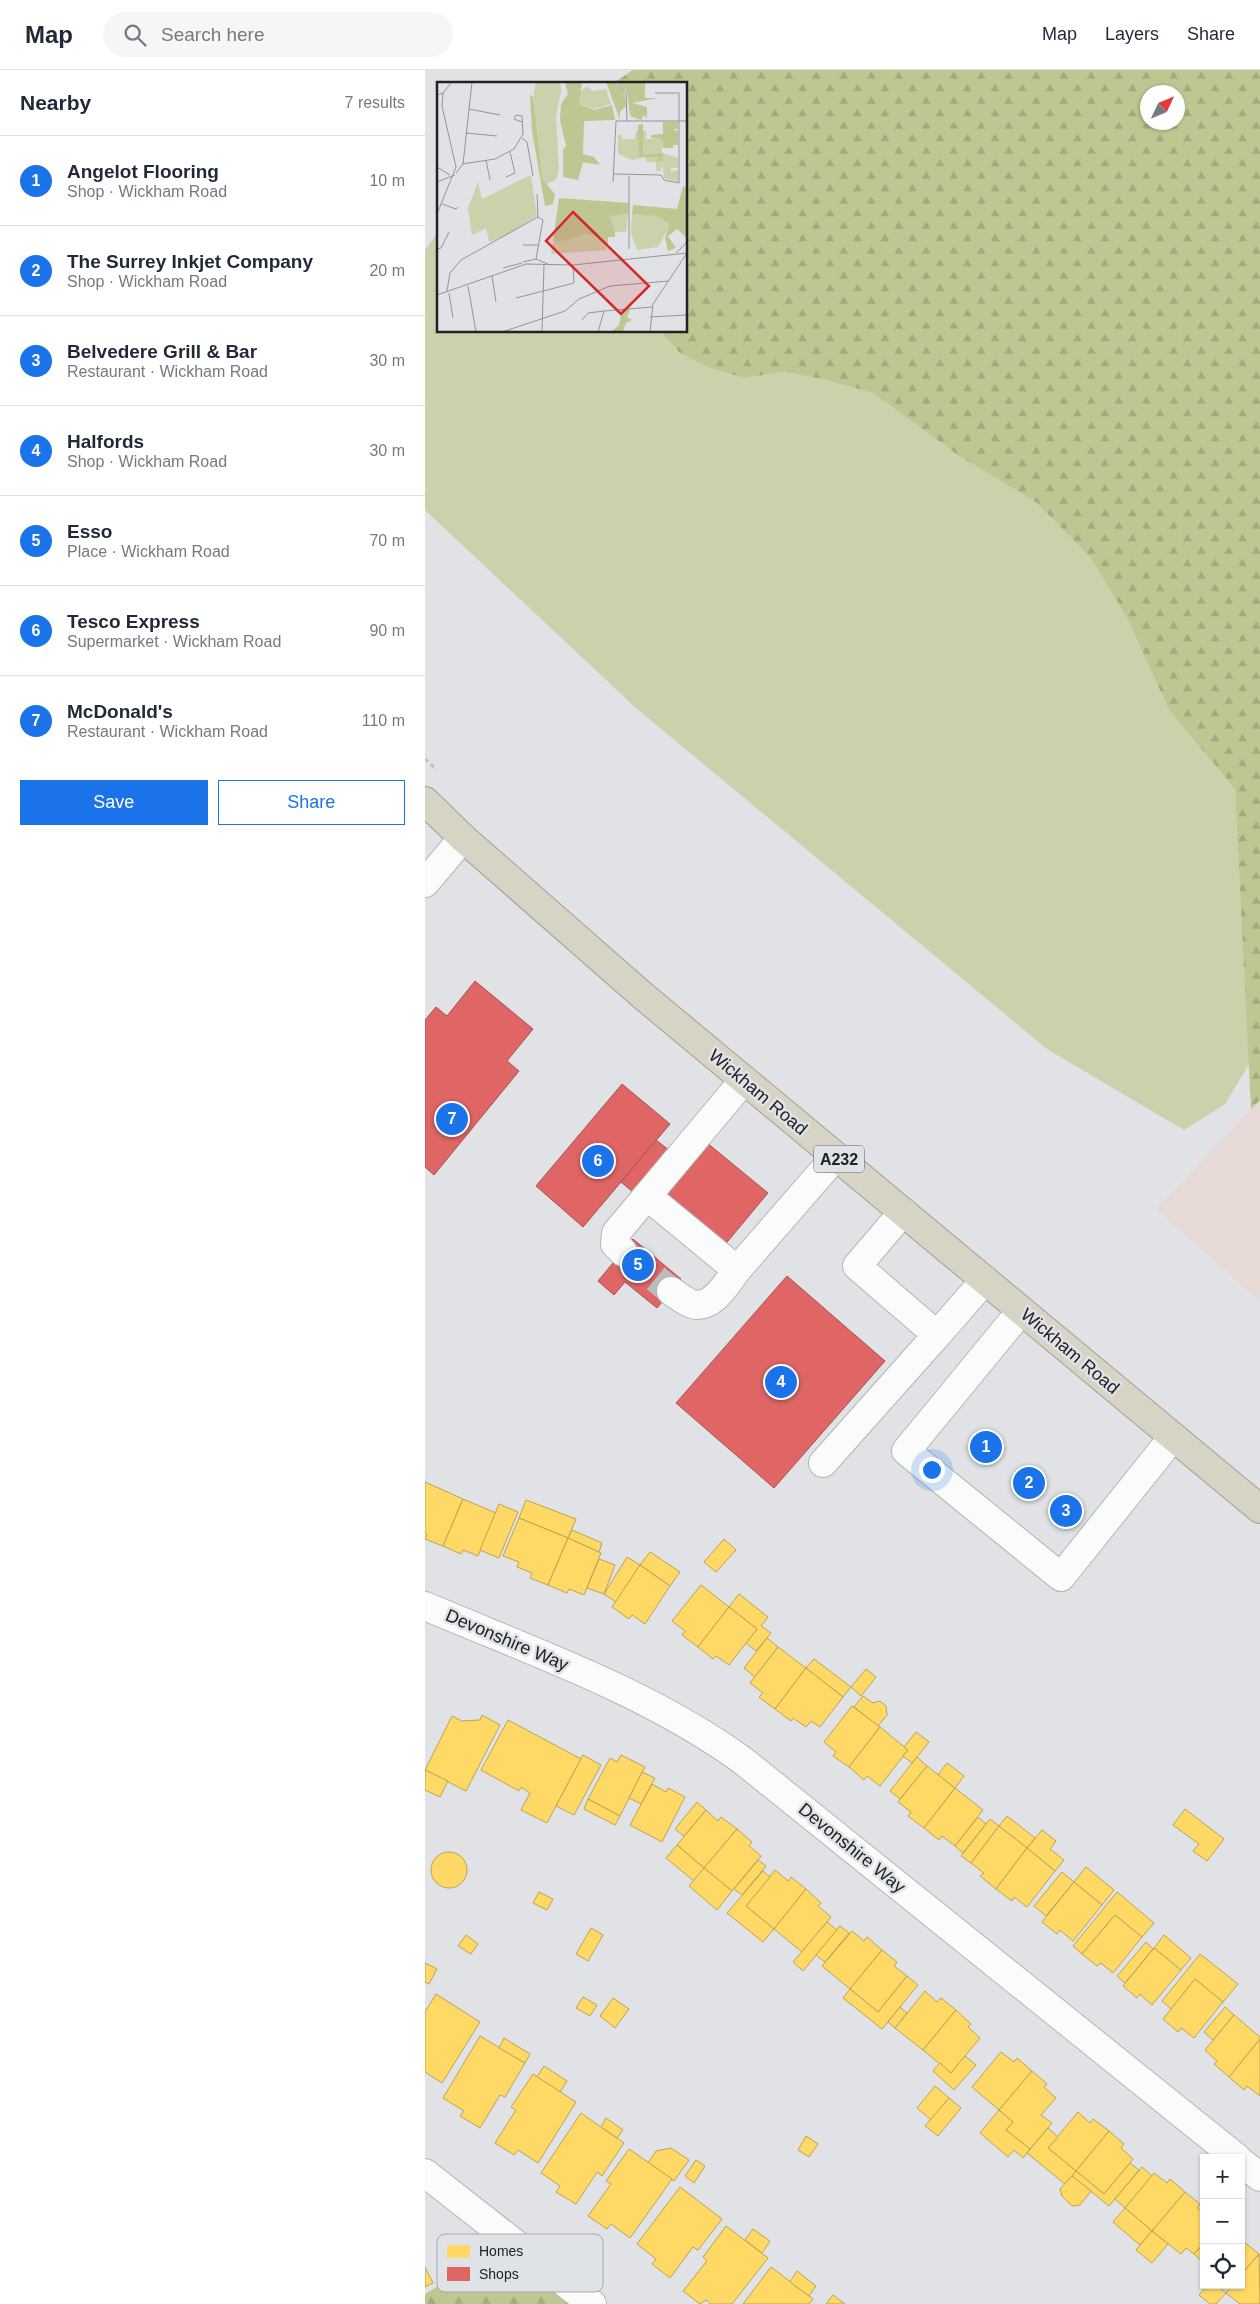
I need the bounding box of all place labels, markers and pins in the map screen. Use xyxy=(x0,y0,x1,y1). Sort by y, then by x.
pin: 7 xyxy=(436,1100,468,1138)
pin: 6 xyxy=(582,1142,614,1180)
pin: 5 xyxy=(622,1246,654,1284)
pin: 4 xyxy=(765,1363,797,1401)
pin: 1 xyxy=(970,1428,1002,1466)
pin: 2 xyxy=(1013,1464,1045,1502)
pin: 3 xyxy=(1050,1492,1082,1530)

